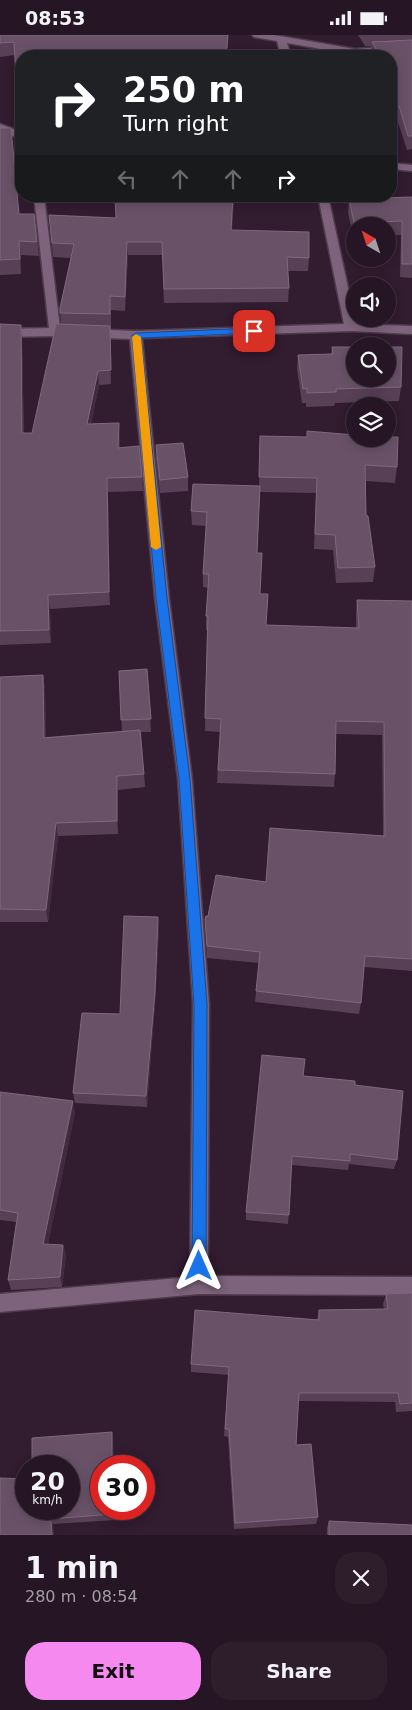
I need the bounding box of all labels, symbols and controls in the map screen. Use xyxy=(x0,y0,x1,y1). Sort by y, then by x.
text: 08:53 xyxy=(25,7,85,29)
icon: right xyxy=(40,70,105,135)
text: 250 m xyxy=(123,70,245,110)
text: Turn right xyxy=(123,111,228,136)
icon: left xyxy=(113,165,141,193)
icon: ahead xyxy=(166,165,194,193)
icon: ahead xyxy=(219,165,247,193)
icon: right xyxy=(272,165,300,193)
north arrow xyxy=(346,217,396,267)
map controls xyxy=(346,217,396,447)
button: sound xyxy=(346,277,396,327)
pin xyxy=(233,310,275,352)
icon: arrive xyxy=(240,317,268,345)
button: search xyxy=(346,337,396,387)
button: layers xyxy=(346,397,396,447)
position arrow xyxy=(172,1239,224,1291)
speed limit sign: 30 xyxy=(90,1455,155,1520)
text: 20 xyxy=(30,1467,65,1496)
text: km/h xyxy=(32,1493,63,1507)
text: 1 min xyxy=(25,1550,119,1585)
button: close xyxy=(335,1552,387,1604)
text: 280 m · 08:54 xyxy=(25,1587,138,1606)
button: Exit xyxy=(25,1642,201,1700)
button: Share xyxy=(211,1642,387,1700)

